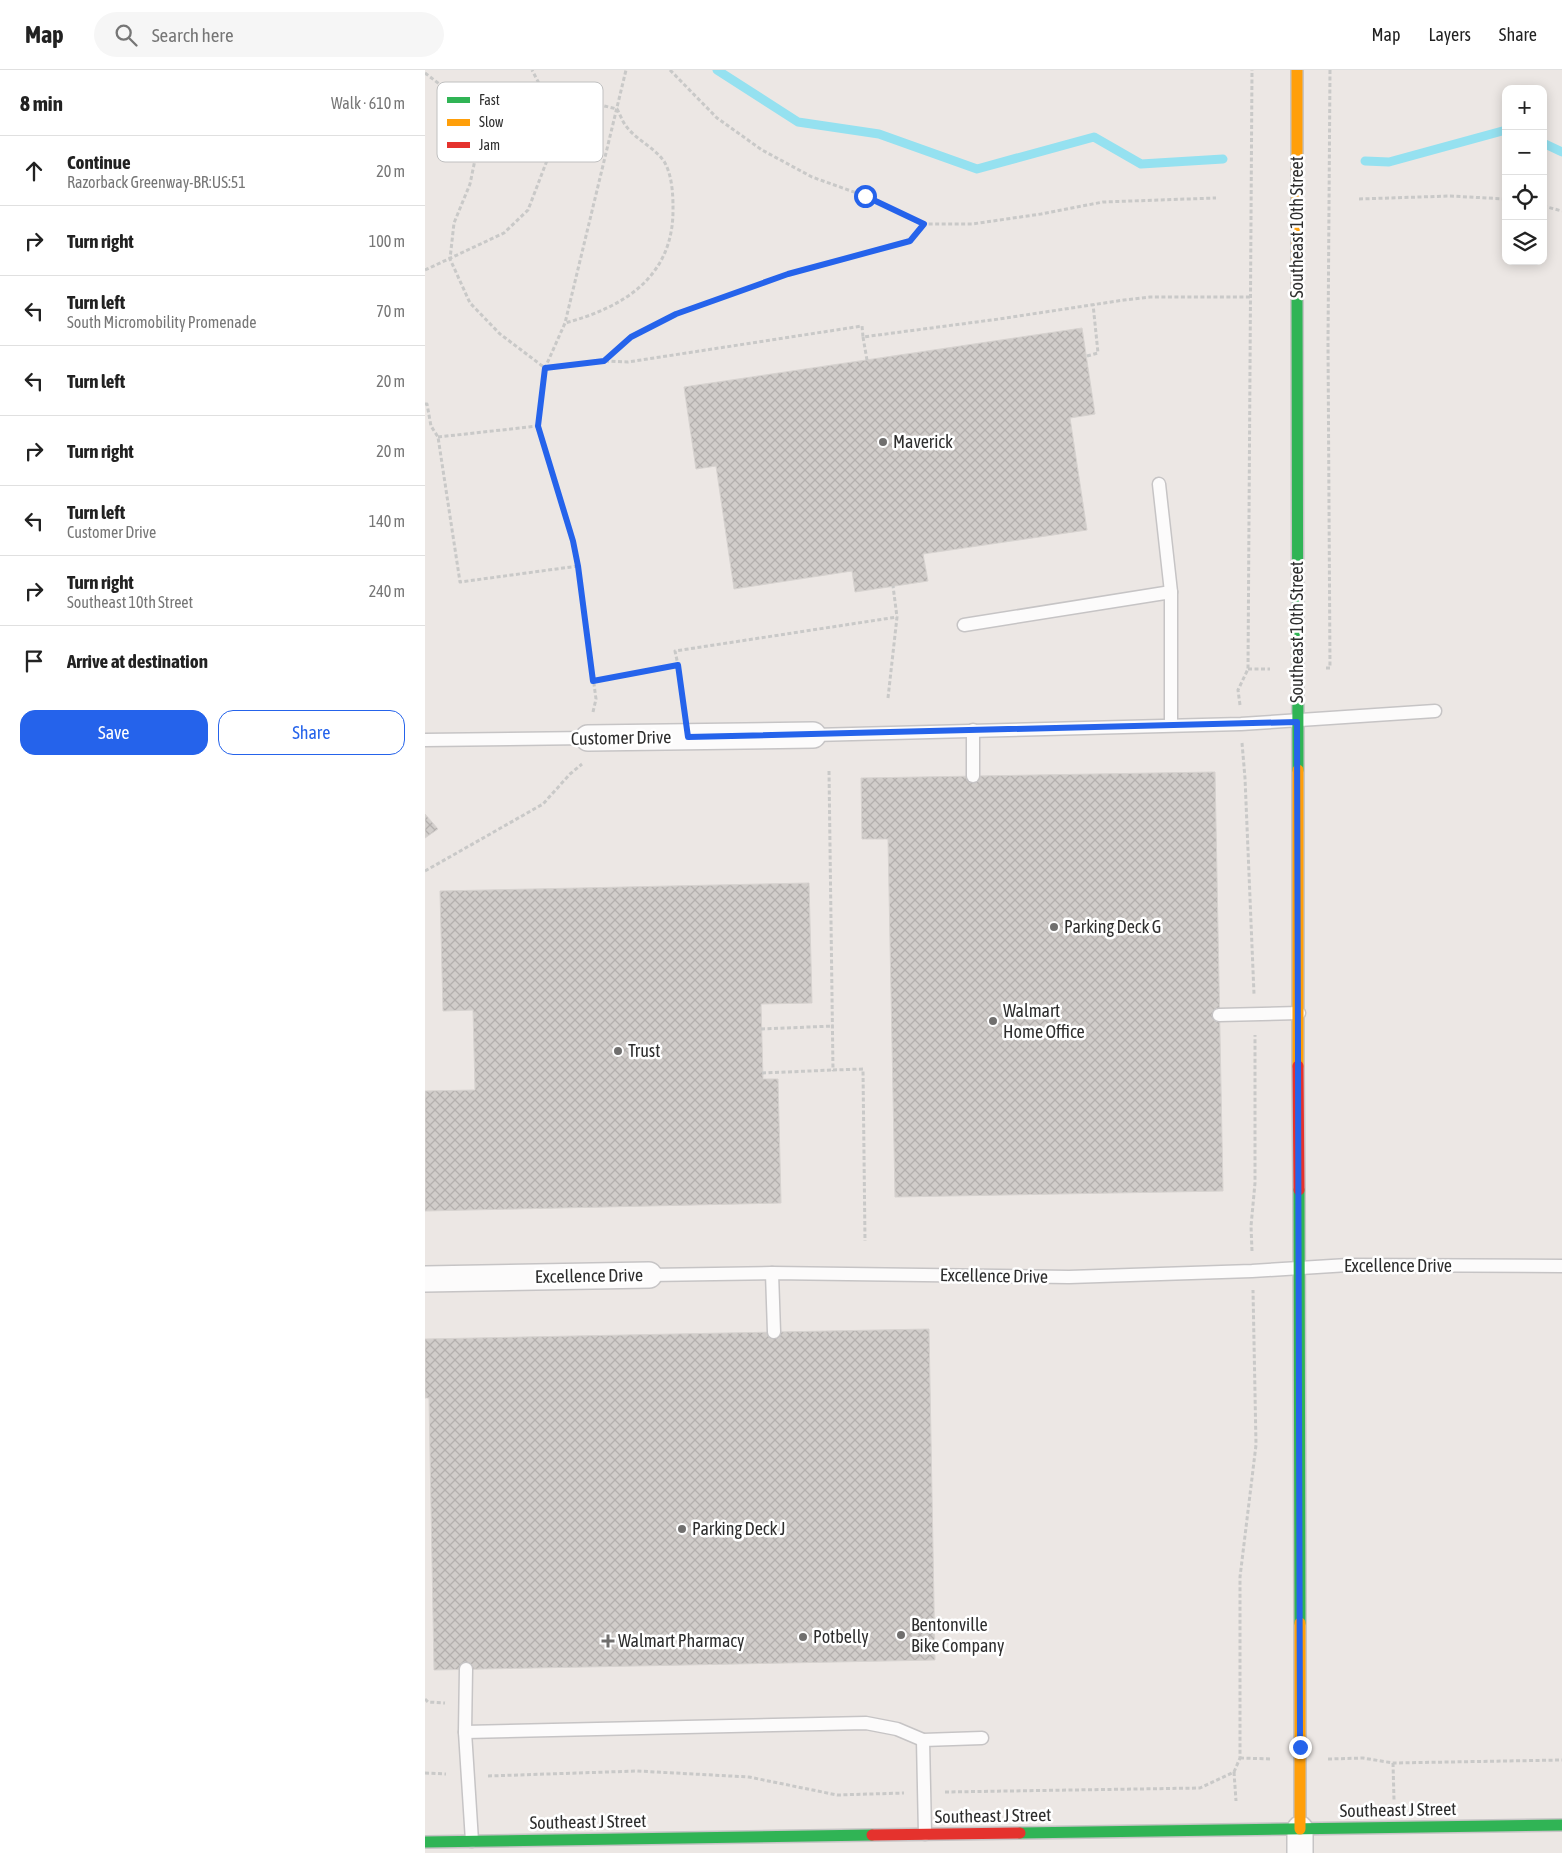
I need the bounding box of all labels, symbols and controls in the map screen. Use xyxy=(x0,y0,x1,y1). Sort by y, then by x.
search box xyxy=(94,12,444,57)
text: Map xyxy=(25,21,64,48)
icon: search xyxy=(112,21,140,49)
text: Search here xyxy=(152,24,234,46)
text: Map xyxy=(1371,24,1400,45)
text: Layers xyxy=(1428,24,1471,45)
text: Share xyxy=(1499,24,1537,45)
legend xyxy=(437,82,603,162)
map controls xyxy=(1502,85,1547,265)
button: + xyxy=(1502,85,1547,130)
text: 8 min xyxy=(20,91,63,115)
text: Fast xyxy=(479,92,500,108)
text: Walk · 610 m xyxy=(331,94,405,112)
text: Slow xyxy=(479,114,504,130)
button: − xyxy=(1502,130,1547,175)
text: Jam xyxy=(479,137,500,153)
text: Continue xyxy=(67,151,131,173)
street label: Southeast 10th Street xyxy=(1286,156,1307,298)
icon: ahead xyxy=(20,157,48,185)
text: 20 m xyxy=(376,162,405,180)
text: Razorback Greenway-BR:US:51 xyxy=(67,173,246,191)
button: locate xyxy=(1502,175,1547,220)
route start xyxy=(854,185,877,208)
button: layers xyxy=(1502,220,1547,265)
icon: right xyxy=(20,227,48,255)
text: Turn right xyxy=(67,230,134,252)
text: 100 m xyxy=(369,232,405,250)
text: Turn left xyxy=(67,291,125,313)
icon: left xyxy=(20,297,48,325)
text: 70 m xyxy=(376,302,405,320)
text: South Micromobility Promenade xyxy=(67,313,257,331)
icon: left xyxy=(20,367,48,395)
text: Turn left xyxy=(67,370,125,392)
text: 20 m xyxy=(376,372,405,390)
place label: Maverick xyxy=(893,431,953,452)
marker: Maverick xyxy=(877,436,889,448)
icon: right xyxy=(20,437,48,465)
text: Turn right xyxy=(67,440,134,462)
text: 20 m xyxy=(376,442,405,460)
text: Turn left xyxy=(67,501,125,523)
icon: left xyxy=(20,507,48,535)
text: 140 m xyxy=(369,512,405,530)
text: Customer Drive xyxy=(67,523,156,541)
street label: Southeast 10th Street xyxy=(1286,561,1307,703)
text: Turn right xyxy=(67,571,134,593)
icon: right xyxy=(20,577,48,605)
text: 240 m xyxy=(369,582,405,600)
text: Southeast 10th Street xyxy=(67,593,193,611)
icon: arrive xyxy=(20,647,48,675)
text: Arrive at destination xyxy=(67,650,208,672)
button: Save xyxy=(20,710,208,755)
button: Share xyxy=(218,710,405,755)
street label: Customer Drive xyxy=(571,726,671,749)
place label: Parking Deck G xyxy=(1064,916,1161,937)
marker: Parking Deck G xyxy=(1048,921,1060,933)
place label: Walmart Home Office xyxy=(1003,1000,1085,1042)
marker: Walmart Home Office xyxy=(987,1015,999,1027)
place label: Trust xyxy=(628,1040,660,1061)
marker: Trust xyxy=(612,1045,624,1057)
street label: Excellence Drive xyxy=(1344,1255,1452,1276)
street label: Excellence Drive xyxy=(535,1264,643,1287)
street label: Excellence Drive xyxy=(940,1264,1048,1287)
place label: Parking Deck J xyxy=(692,1518,786,1539)
marker: Parking Deck J xyxy=(676,1523,688,1535)
place label: Bentonville Bike Company xyxy=(911,1614,1004,1656)
place label: Potbelly xyxy=(813,1626,869,1647)
marker: Bentonville Bike Company xyxy=(895,1629,907,1641)
place label: Walmart Pharmacy xyxy=(618,1630,744,1651)
marker: Potbelly xyxy=(797,1631,809,1643)
marker: Walmart Pharmacy xyxy=(602,1635,614,1647)
route end xyxy=(1289,1736,1312,1759)
street label: Southeast J Street xyxy=(1339,1798,1457,1821)
street label: Southeast J Street xyxy=(934,1804,1052,1827)
street label: Southeast J Street xyxy=(529,1810,647,1833)

